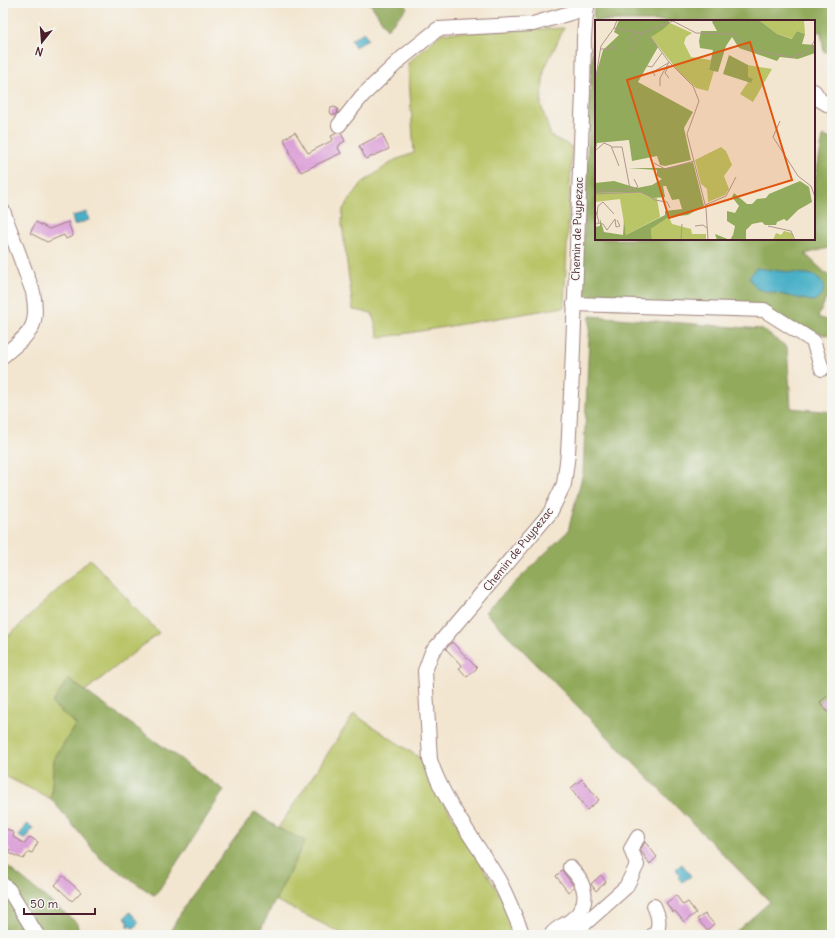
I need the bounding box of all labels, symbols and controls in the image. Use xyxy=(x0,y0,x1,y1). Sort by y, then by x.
inset map xyxy=(595,20,815,240)
north arrow xyxy=(22,22,62,62)
text: N xyxy=(33,44,45,59)
street label: Chemin de Puypezac xyxy=(568,176,586,281)
street label: Chemin de Puypezac xyxy=(480,504,556,594)
scale bar xyxy=(24,890,95,916)
text: 50 m xyxy=(30,896,59,911)

